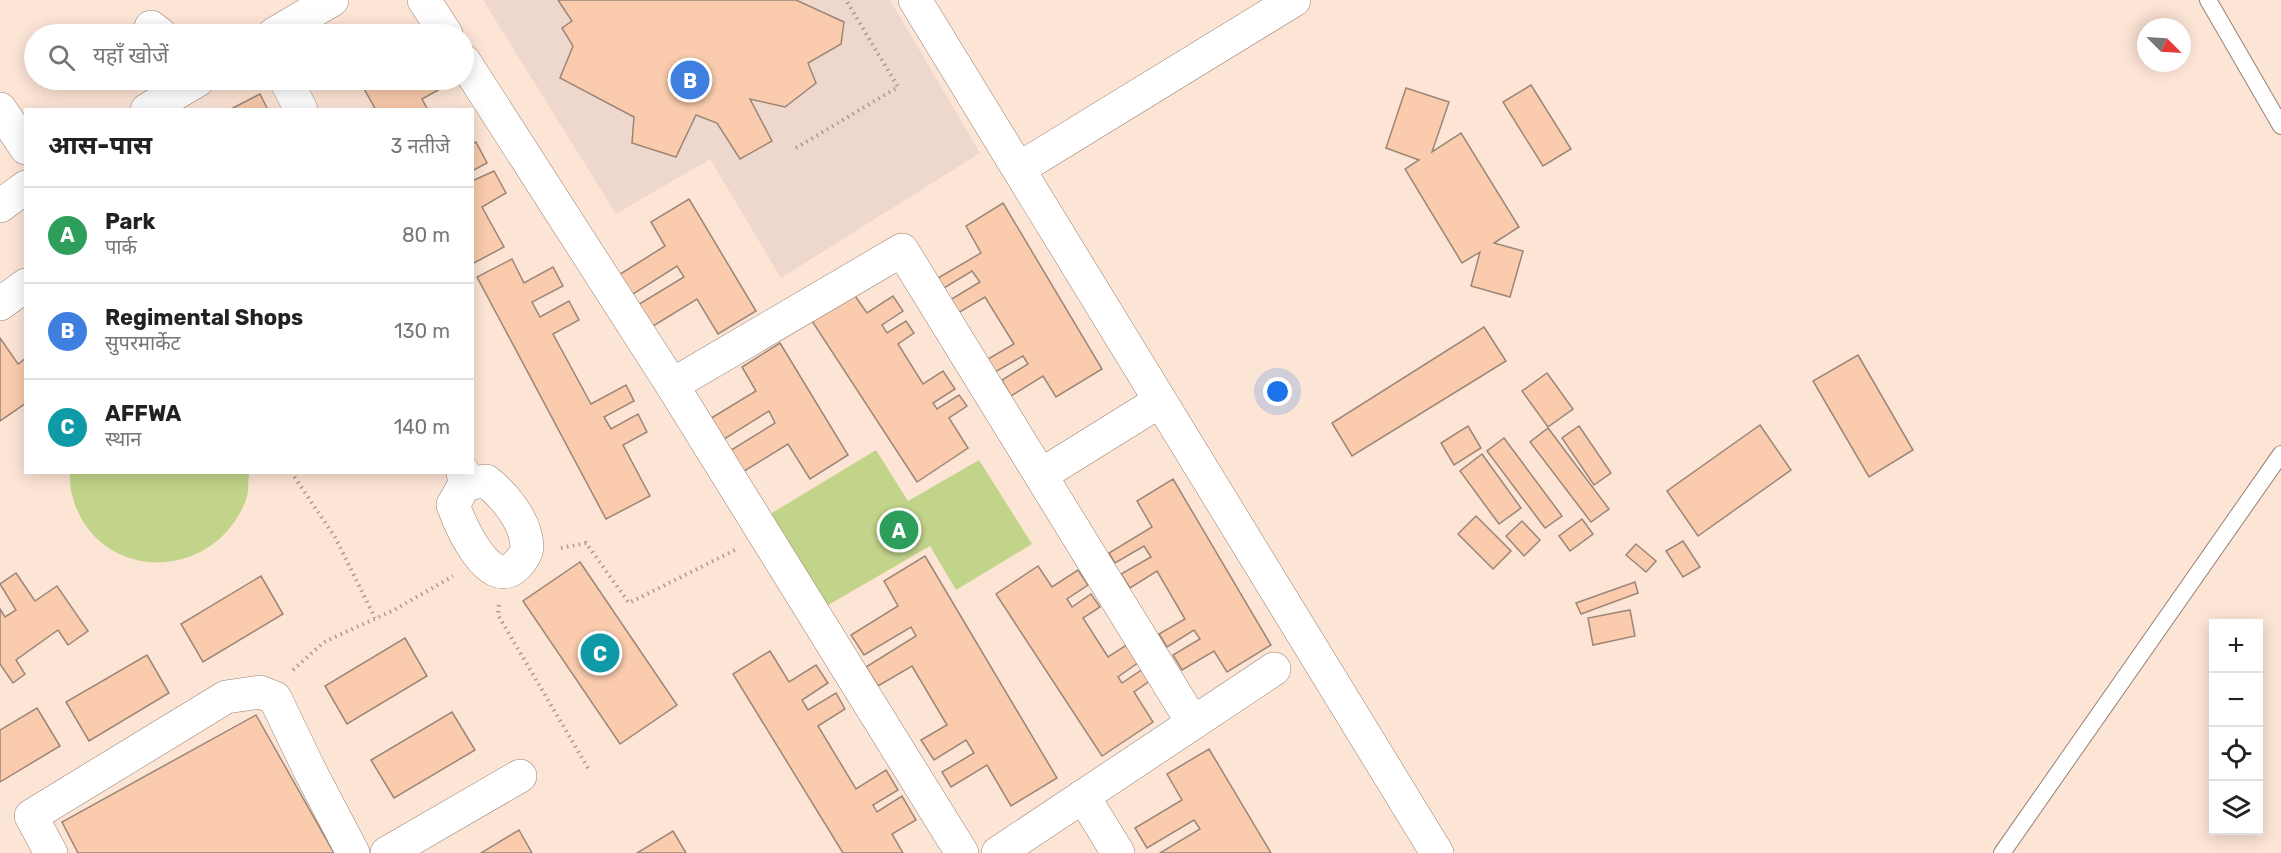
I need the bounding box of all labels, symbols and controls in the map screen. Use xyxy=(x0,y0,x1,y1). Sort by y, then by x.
north arrow xyxy=(2137,18,2191,72)
search box xyxy=(24,24,474,90)
icon: search xyxy=(45,41,78,74)
text: यहाँ खोजें xyxy=(93,42,169,69)
pin: B xyxy=(670,58,710,103)
text: आस-पास xyxy=(48,130,152,161)
text: 3 नतीजे xyxy=(391,134,450,158)
text: Park xyxy=(105,208,155,235)
text: A xyxy=(60,223,75,247)
text: 80 m xyxy=(402,223,450,247)
text: पार्क xyxy=(105,235,137,259)
text: Regimental Shops xyxy=(105,304,303,331)
text: B xyxy=(60,319,75,343)
text: 130 m xyxy=(394,319,450,343)
text: सुपरमार्केट xyxy=(105,331,181,355)
your location xyxy=(1263,377,1292,406)
text: AFFWA xyxy=(105,400,181,427)
text: C xyxy=(60,415,75,439)
text: 140 m xyxy=(394,415,450,439)
text: स्थान xyxy=(105,427,141,451)
pin: A xyxy=(880,508,918,552)
map controls xyxy=(2209,619,2263,835)
button: + xyxy=(2209,619,2263,673)
pin: C xyxy=(580,630,620,676)
button: − xyxy=(2209,673,2263,727)
button: locate xyxy=(2209,727,2263,781)
button: layers xyxy=(2209,781,2263,835)

